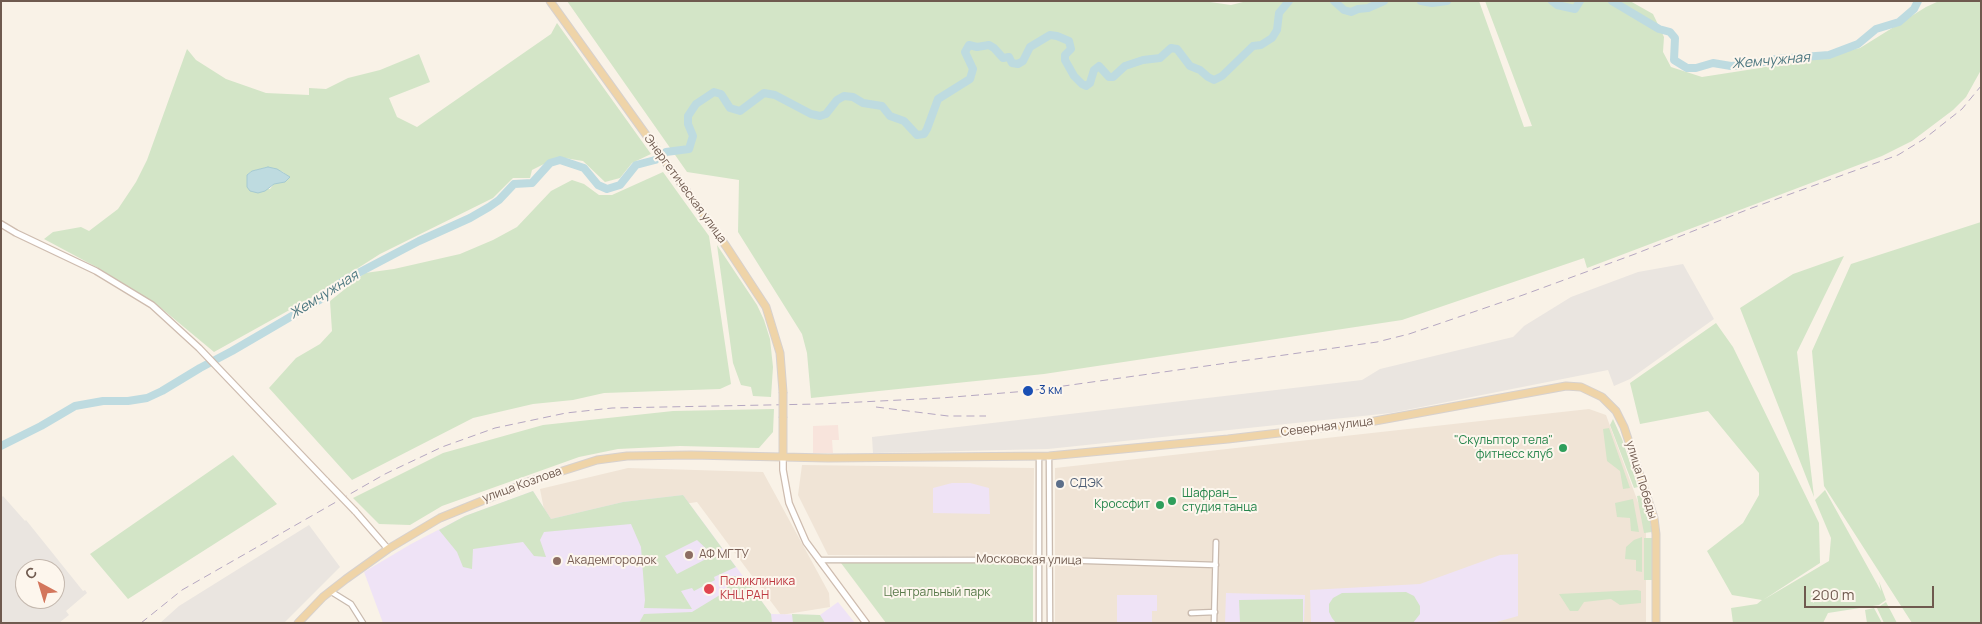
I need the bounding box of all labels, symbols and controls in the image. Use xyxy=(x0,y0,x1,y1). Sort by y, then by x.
water label: Жемчужная xyxy=(1731,49,1811,73)
street label: Энергетическая улица xyxy=(641,132,729,246)
water label: Жемчужная xyxy=(286,267,362,323)
marker: 3 км xyxy=(1021,384,1035,398)
place label: 3 км xyxy=(1039,384,1062,398)
street label: Северная улица xyxy=(1280,414,1374,440)
place label: "Скульптор тела" фитнесс клуб xyxy=(1454,434,1553,462)
street label: улица Победы xyxy=(1622,439,1660,521)
marker: "Скульптор тела" фитнесс клуб xyxy=(1557,442,1569,454)
street label: улица Козлова xyxy=(480,464,564,506)
place label: СДЭК xyxy=(1070,477,1103,491)
marker: СДЭК xyxy=(1054,478,1066,490)
place label: Шафран_ студия танца xyxy=(1182,487,1257,515)
marker: Шафран_ студия танца xyxy=(1166,495,1178,507)
place label: Кроссфит xyxy=(1094,498,1150,512)
marker: Кроссфит xyxy=(1154,499,1166,511)
place label: АФ МГТУ xyxy=(699,548,749,562)
marker: АФ МГТУ xyxy=(683,549,695,561)
street label: Московская улица xyxy=(976,552,1082,568)
place label: Академгородок xyxy=(567,554,657,568)
marker: Академгородок xyxy=(551,555,563,567)
north arrow xyxy=(15,559,65,609)
text: С xyxy=(21,562,41,583)
place label: Поликлиника КНЦ РАН xyxy=(720,575,795,603)
scale bar xyxy=(1807,576,1937,608)
marker: Поликлиника КНЦ РАН xyxy=(702,582,716,596)
text: 200 m xyxy=(1812,584,1855,605)
park label: Центральный парк xyxy=(884,586,990,600)

